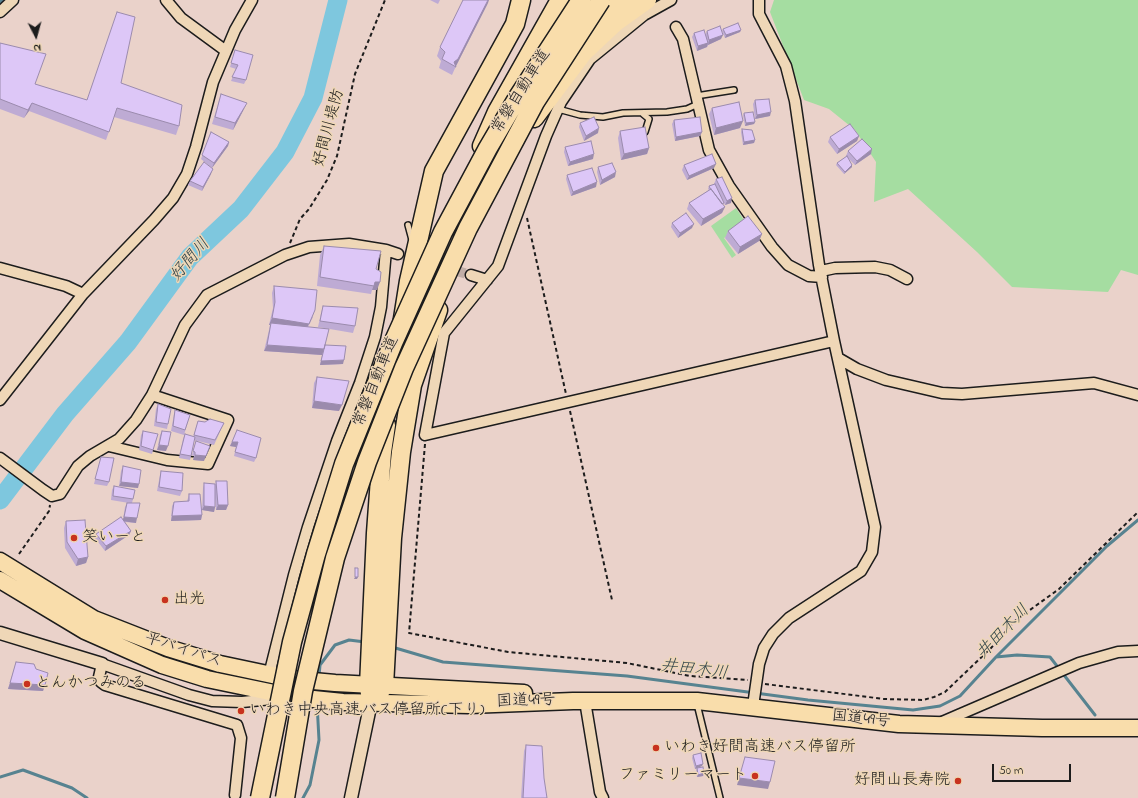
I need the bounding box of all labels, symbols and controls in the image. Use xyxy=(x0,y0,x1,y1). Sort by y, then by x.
north arrow xyxy=(16,16,56,56)
text: N xyxy=(33,40,42,56)
street label: 常磐自動車道 xyxy=(488,46,556,138)
street label: 好間川堤防 xyxy=(310,87,350,169)
water label: 好間川 xyxy=(167,235,215,287)
street label: 常磐自動車道 xyxy=(350,334,404,430)
place label: 笑いーと xyxy=(82,528,146,548)
marker: 笑いーと xyxy=(69,533,79,543)
place label: 出光 xyxy=(173,590,205,610)
marker: 出光 xyxy=(160,595,170,605)
water label: 井田木川 xyxy=(973,601,1035,665)
street label: 平バイパス xyxy=(142,630,224,672)
water label: 井田木川 xyxy=(659,657,729,685)
place label: とんかつみのる xyxy=(35,674,147,694)
marker: とんかつみのる xyxy=(22,679,32,689)
street label: 国道49号 xyxy=(496,691,556,713)
place label: いわき中央高速バス停留所(下り) xyxy=(249,701,484,721)
marker: いわき中央高速バス停留所(下り) xyxy=(236,706,246,716)
street label: 国道49号 xyxy=(830,707,892,733)
place label: いわき好間高速バス停留所 xyxy=(664,738,856,758)
marker: いわき好間高速バス停留所 xyxy=(651,743,661,753)
scale bar xyxy=(994,756,1073,782)
text: 50 m xyxy=(999,762,1023,780)
place label: ファミリーマート xyxy=(619,766,747,786)
marker: ファミリーマート xyxy=(750,771,760,781)
place label: 好間山長寿院 xyxy=(854,771,950,791)
marker: 好間山長寿院 xyxy=(953,776,963,786)

